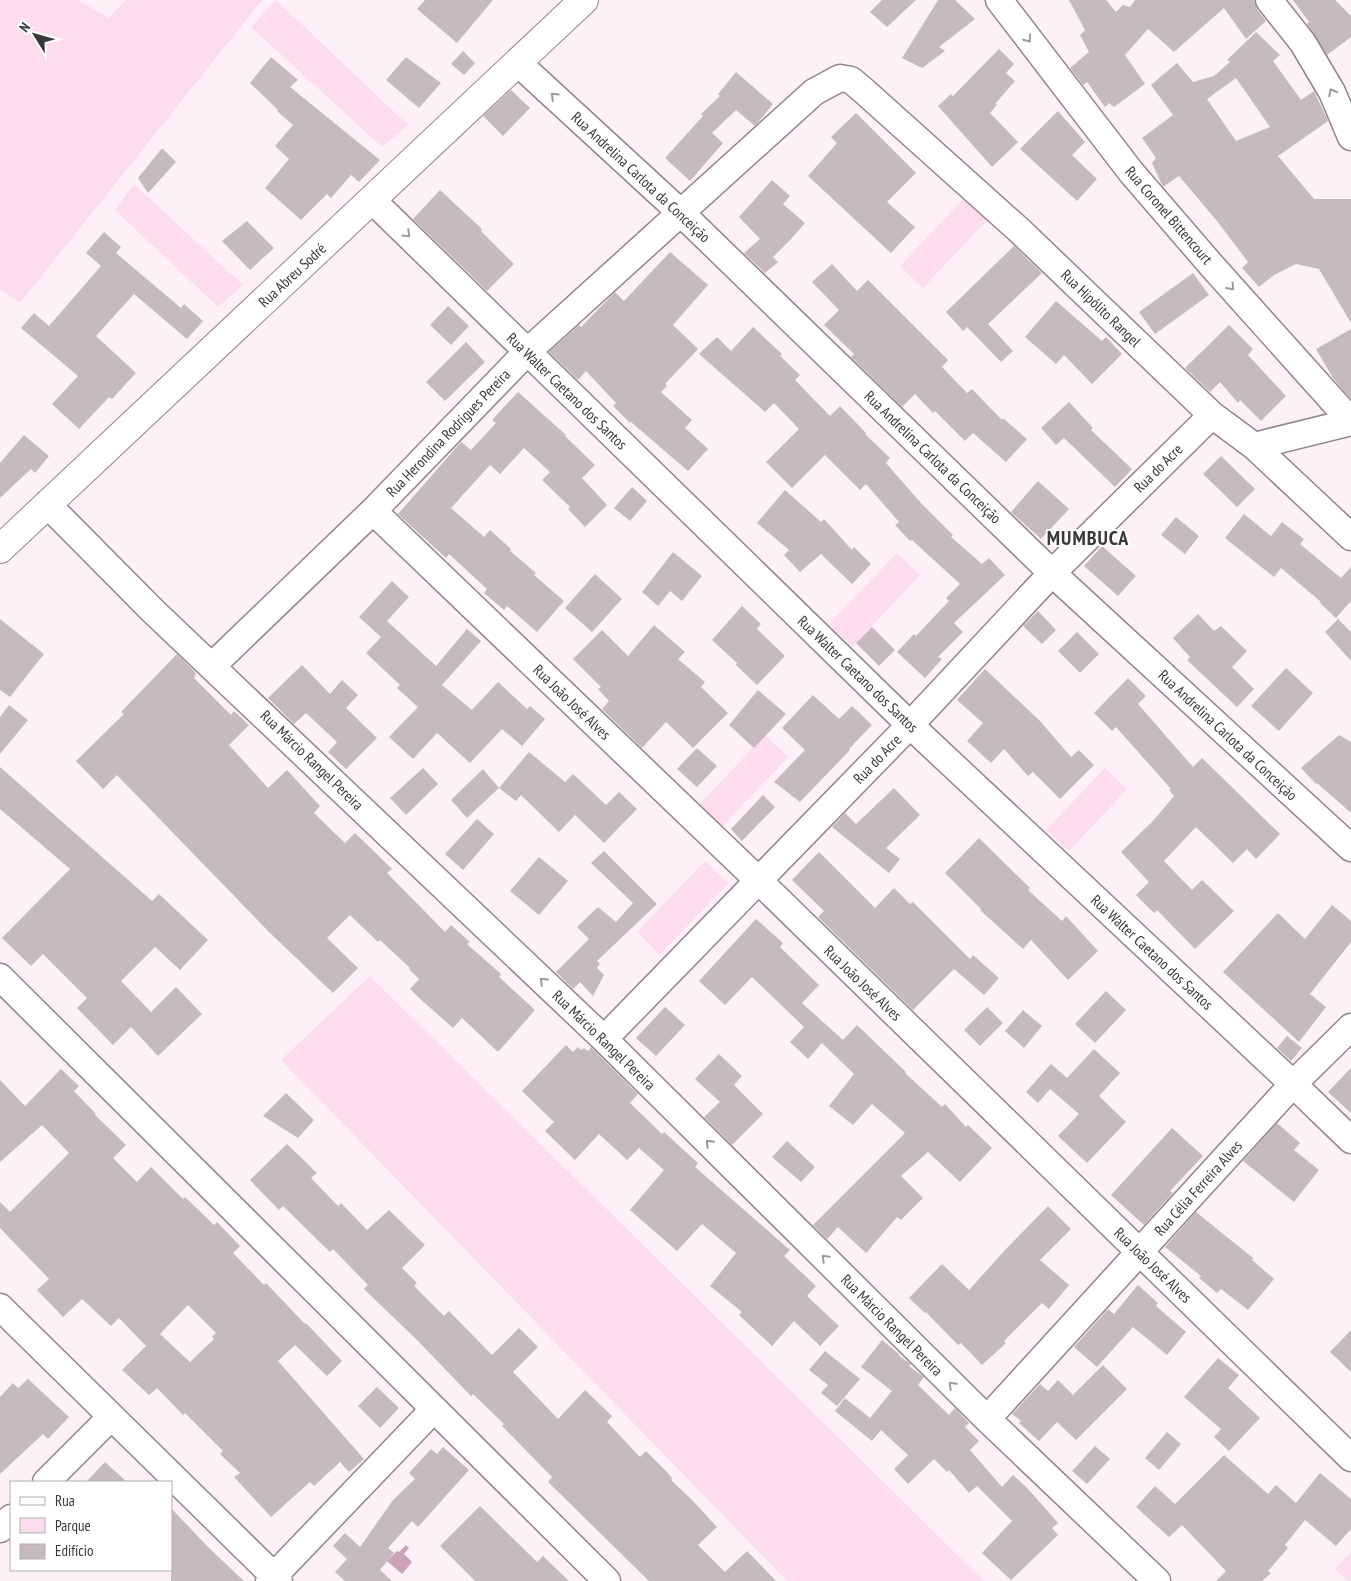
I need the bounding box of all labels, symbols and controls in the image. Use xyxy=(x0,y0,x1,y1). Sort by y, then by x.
north arrow xyxy=(10,10,60,60)
text: N xyxy=(15,19,34,36)
one-way arrow xyxy=(1023,33,1031,42)
one-way arrow xyxy=(1328,89,1338,98)
one-way arrow xyxy=(551,93,560,102)
street label: Rua Andrelina Carlota da Conceição xyxy=(568,108,714,246)
street label: Rua Coronel Bittencourt xyxy=(1121,162,1217,268)
one-way arrow xyxy=(401,228,410,237)
street label: Rua Abreu Sodré xyxy=(254,239,330,311)
street label: Rua Hipólito Rangel xyxy=(1057,265,1145,351)
one-way arrow xyxy=(1225,281,1234,290)
street label: Rua Walter Caetano dos Santos xyxy=(503,329,631,453)
street label: Rua Herondina Rodrigues Pereira xyxy=(382,365,514,501)
street label: Rua Andrelina Carlota da Conceição xyxy=(861,387,1005,527)
street label: Rua do Acre xyxy=(1130,440,1186,496)
district label: MUMBUCA xyxy=(1047,525,1129,551)
street label: Rua Walter Caetano dos Santos xyxy=(794,612,922,736)
street label: Rua João José Alves xyxy=(529,660,615,744)
street label: Rua Andrelina Carlota da Conceição xyxy=(1155,666,1301,804)
street label: Rua Márcio Rangel Pereira xyxy=(256,706,368,814)
street label: Rua do Acre xyxy=(849,730,905,788)
street label: Rua Walter Caetano dos Santos xyxy=(1087,890,1217,1014)
street label: Rua João José Alves xyxy=(820,941,906,1025)
one-way arrow xyxy=(540,978,549,987)
street label: Rua Márcio Rangel Pereira xyxy=(548,986,660,1094)
street label: Rua Célia Ferreira Alves xyxy=(1150,1136,1246,1240)
one-way arrow xyxy=(706,1140,715,1149)
street label: Rua João José Alves xyxy=(1110,1223,1196,1307)
one-way arrow xyxy=(821,1255,830,1264)
street label: Rua Márcio Rangel Pereira xyxy=(837,1270,947,1380)
one-way arrow xyxy=(949,1381,958,1390)
legend xyxy=(10,1481,172,1571)
text: Rua xyxy=(55,1491,75,1510)
text: Parque xyxy=(55,1516,91,1535)
text: Edifício xyxy=(55,1541,93,1560)

